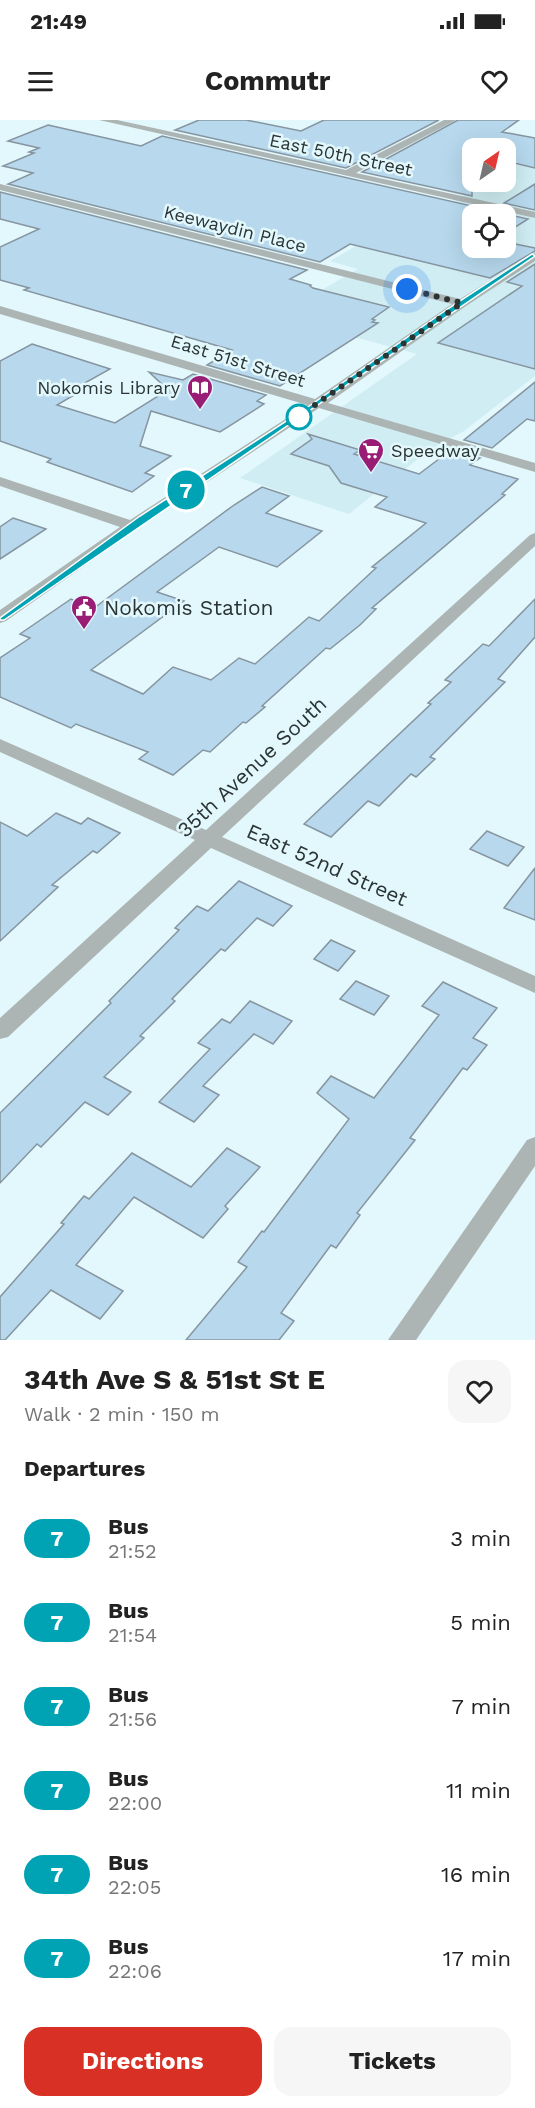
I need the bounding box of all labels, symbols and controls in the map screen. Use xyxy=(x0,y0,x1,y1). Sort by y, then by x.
text: 21:49 xyxy=(30,9,87,34)
icon: menu xyxy=(24,65,57,98)
text: Commutr xyxy=(205,65,330,97)
icon: heart xyxy=(478,65,511,98)
street label: East 50th Street xyxy=(268,129,415,180)
north arrow xyxy=(462,138,516,192)
map controls xyxy=(462,138,516,258)
street label: Keewaydin Place xyxy=(162,201,308,256)
button: locate xyxy=(462,204,516,258)
your location xyxy=(392,274,422,304)
street label: East 51st Street xyxy=(168,330,308,391)
library icon: Nokomis Library xyxy=(185,373,215,411)
place label: Nokomis Library xyxy=(37,377,181,398)
unlabelled marker xyxy=(286,404,312,430)
supermarket icon: Speedway xyxy=(356,436,386,474)
place label: Speedway xyxy=(391,440,480,461)
line badge: 7 xyxy=(166,470,206,509)
text: 7 xyxy=(180,478,192,503)
public building icon: Nokomis Station xyxy=(69,593,99,631)
place label: Nokomis Station xyxy=(104,595,274,620)
street label: 35th Avenue South xyxy=(172,691,331,842)
street label: East 52nd Street xyxy=(243,818,412,911)
button: heart xyxy=(448,1360,511,1423)
text: 34th Ave S & 51st St E xyxy=(24,1363,325,1396)
text: Walk · 2 min · 150 m xyxy=(24,1402,220,1426)
text: Departures xyxy=(24,1456,145,1481)
text: Bus xyxy=(108,1514,148,1539)
text: 7 xyxy=(51,1526,63,1551)
text: 3 min xyxy=(450,1526,511,1551)
text: 21:52 xyxy=(108,1539,157,1563)
text: Bus xyxy=(108,1598,148,1623)
text: 7 xyxy=(51,1610,63,1635)
text: 5 min xyxy=(450,1610,511,1635)
text: 21:54 xyxy=(108,1623,157,1647)
text: Bus xyxy=(108,1682,148,1707)
text: 7 xyxy=(51,1694,63,1719)
text: 7 min xyxy=(451,1694,511,1719)
text: 21:56 xyxy=(108,1707,157,1731)
text: Bus xyxy=(108,1766,148,1791)
text: 7 xyxy=(51,1778,63,1803)
text: 11 min xyxy=(446,1778,511,1803)
text: 22:00 xyxy=(108,1791,162,1815)
text: Bus xyxy=(108,1850,148,1875)
text: 7 xyxy=(51,1862,63,1887)
text: 16 min xyxy=(441,1862,511,1887)
text: 22:05 xyxy=(108,1875,161,1899)
text: Bus xyxy=(108,1934,148,1959)
text: 7 xyxy=(51,1946,63,1971)
text: 17 min xyxy=(443,1946,511,1971)
text: 22:06 xyxy=(108,1959,162,1983)
button: Directions xyxy=(24,2027,262,2096)
button: Tickets xyxy=(274,2027,511,2096)

